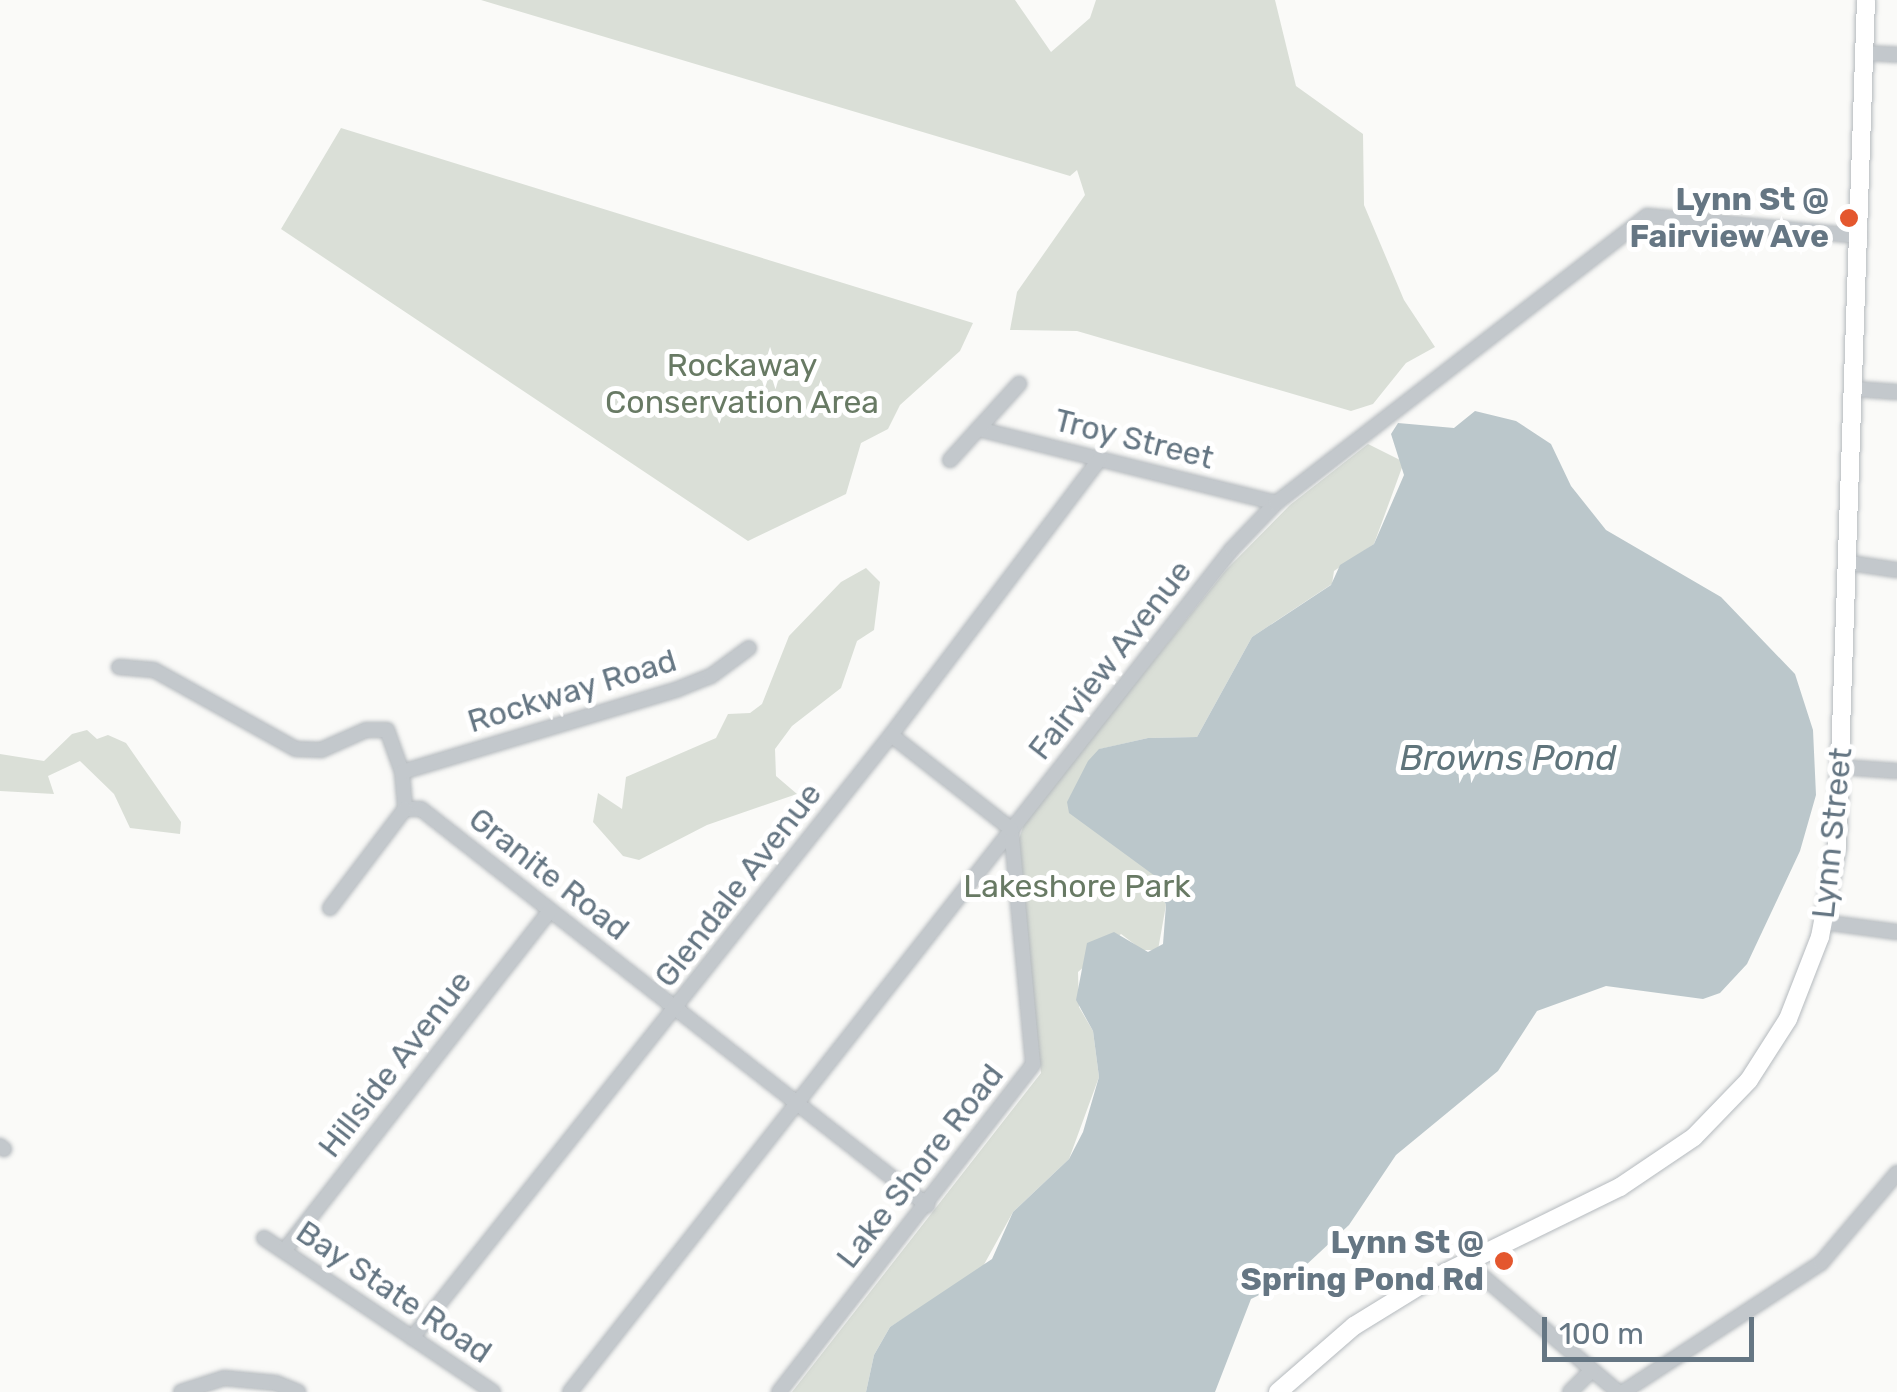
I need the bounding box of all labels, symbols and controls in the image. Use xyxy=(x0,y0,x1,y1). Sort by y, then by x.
place label: Lynn St @ Fairview Ave xyxy=(1628,181,1829,256)
marker: Lynn St @ Fairview Ave xyxy=(1838,207,1860,229)
park label: Rockaway Conservation Area xyxy=(605,347,879,422)
street label: Troy Street xyxy=(1050,401,1218,477)
street label: Fairview Avenue xyxy=(1020,552,1200,768)
street label: Rockway Road xyxy=(463,641,681,741)
water label: Browns Pond xyxy=(1400,737,1616,779)
street label: Lynn Street xyxy=(1804,746,1860,920)
street label: Glendale Avenue xyxy=(646,775,830,995)
street label: Granite Road xyxy=(461,800,637,948)
park label: Lakeshore Park xyxy=(963,867,1191,905)
street label: Hillside Avenue xyxy=(310,963,480,1165)
street label: Lake Shore Road xyxy=(828,1056,1012,1276)
street label: Bay State Road xyxy=(289,1212,499,1372)
place label: Lynn St @ Spring Pond Rd xyxy=(1241,1224,1484,1299)
marker: Lynn St @ Spring Pond Rd xyxy=(1493,1250,1515,1272)
scale bar xyxy=(1547,1297,1760,1359)
text: 100 m xyxy=(1559,1316,1644,1352)

